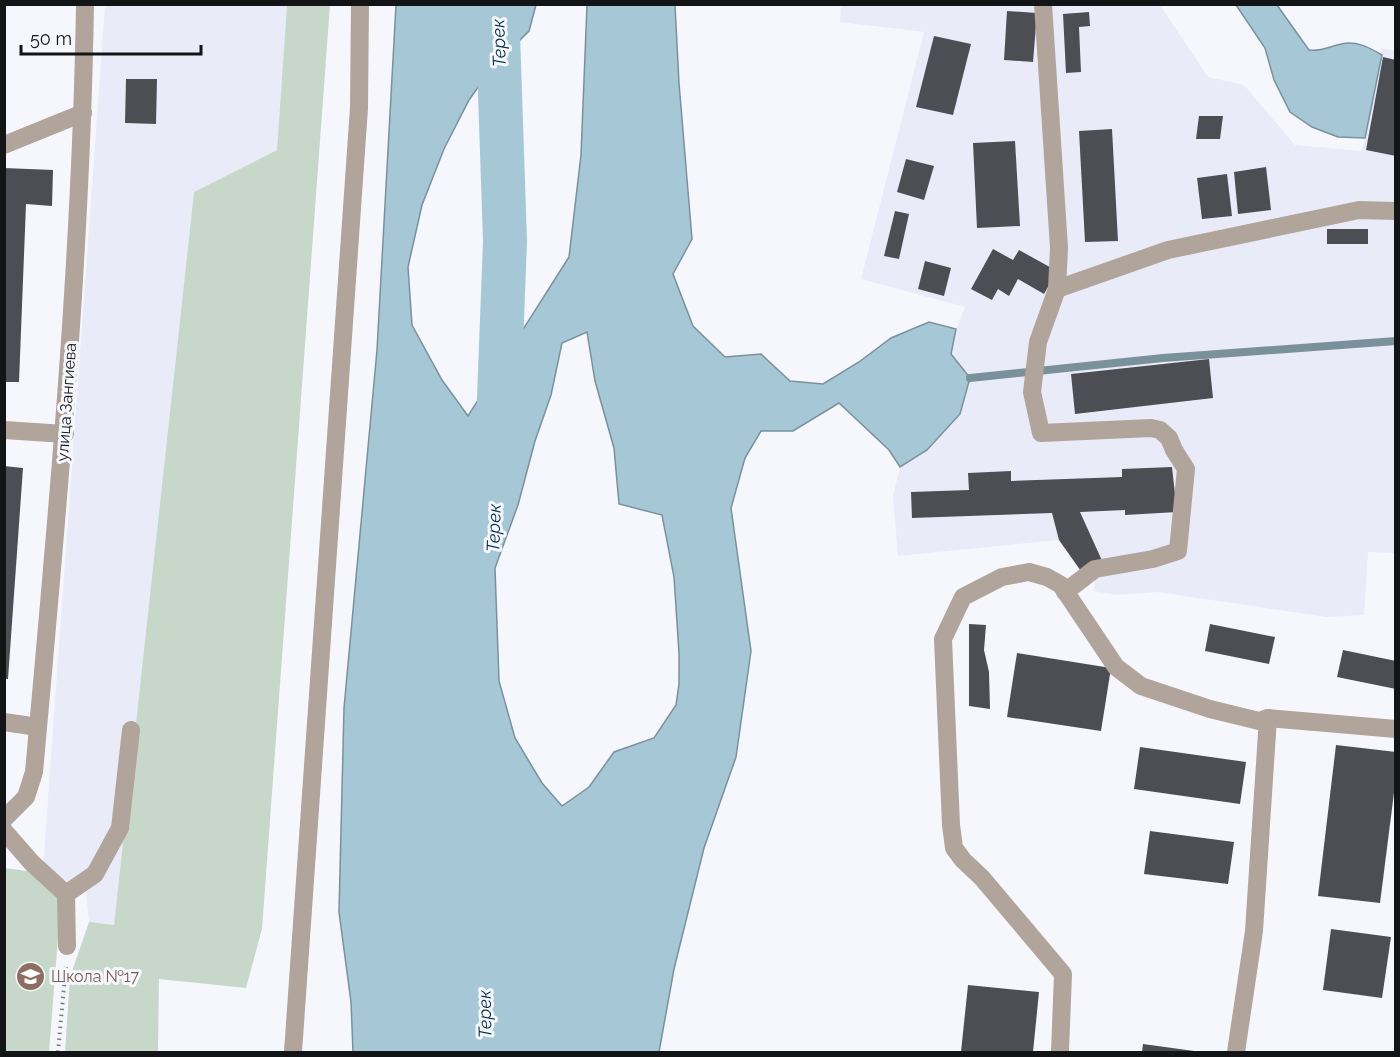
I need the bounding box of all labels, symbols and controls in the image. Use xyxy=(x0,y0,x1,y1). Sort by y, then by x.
scale bar xyxy=(21,18,201,56)
water label: Терек xyxy=(487,19,510,67)
text: 50 m xyxy=(30,28,72,49)
street label: улица Зангиева xyxy=(53,342,80,462)
water label: Терек xyxy=(482,504,505,552)
school or university icon: Школа №17 xyxy=(14,960,46,992)
place label: Школа №17 xyxy=(51,967,140,986)
water label: Терек xyxy=(474,990,495,1038)

